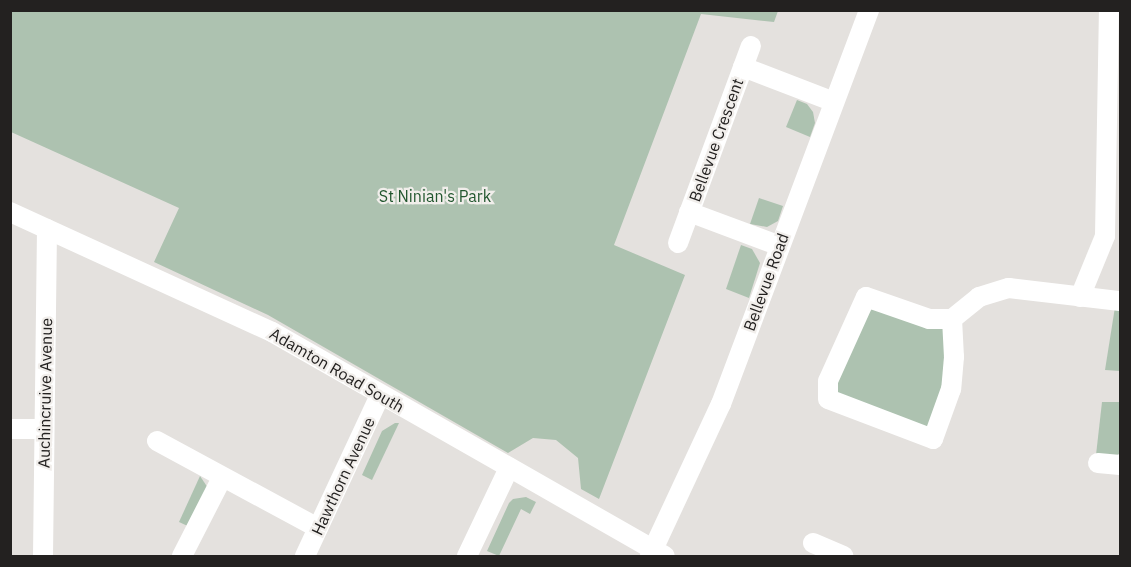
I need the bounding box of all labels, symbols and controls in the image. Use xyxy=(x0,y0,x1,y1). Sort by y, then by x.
street label: Bellevue Crescent xyxy=(685,76,747,204)
park label: St Ninian's Park xyxy=(379,186,491,206)
street label: Bellevue Road xyxy=(739,230,793,334)
street label: Auchincruive Avenue xyxy=(34,318,56,468)
street label: Adamton Road South xyxy=(266,324,408,416)
street label: Hawthorn Avenue xyxy=(307,414,379,538)

